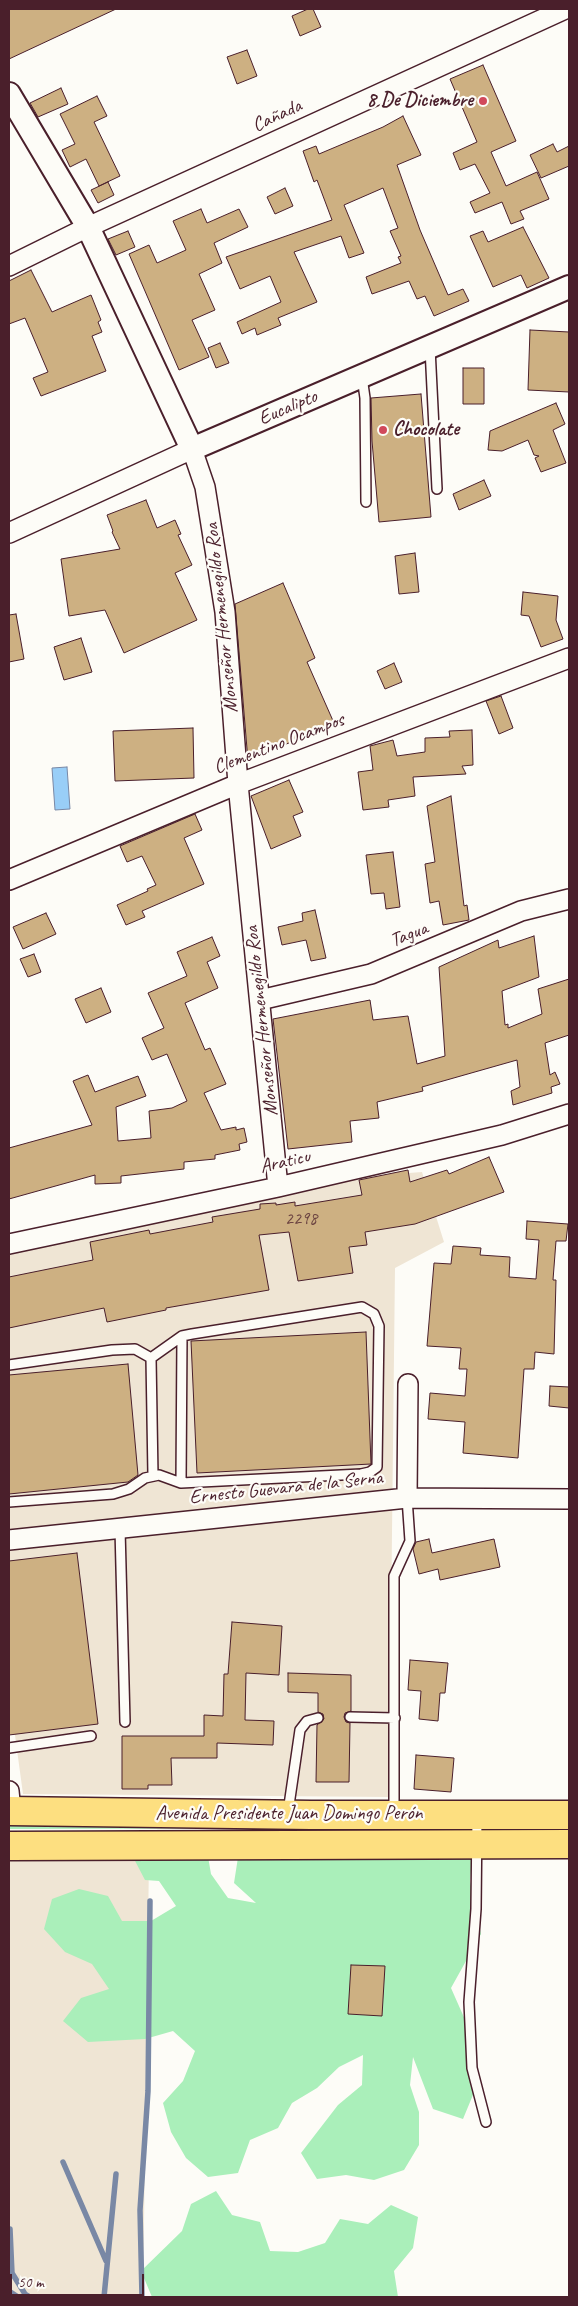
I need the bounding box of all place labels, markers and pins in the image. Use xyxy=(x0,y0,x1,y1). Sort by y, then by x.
place label: 8 De Diciembre xyxy=(367,89,473,113)
marker: 8 De Diciembre xyxy=(477,95,489,107)
place label: Chocolate xyxy=(393,418,459,442)
marker: Chocolate xyxy=(377,424,389,436)

